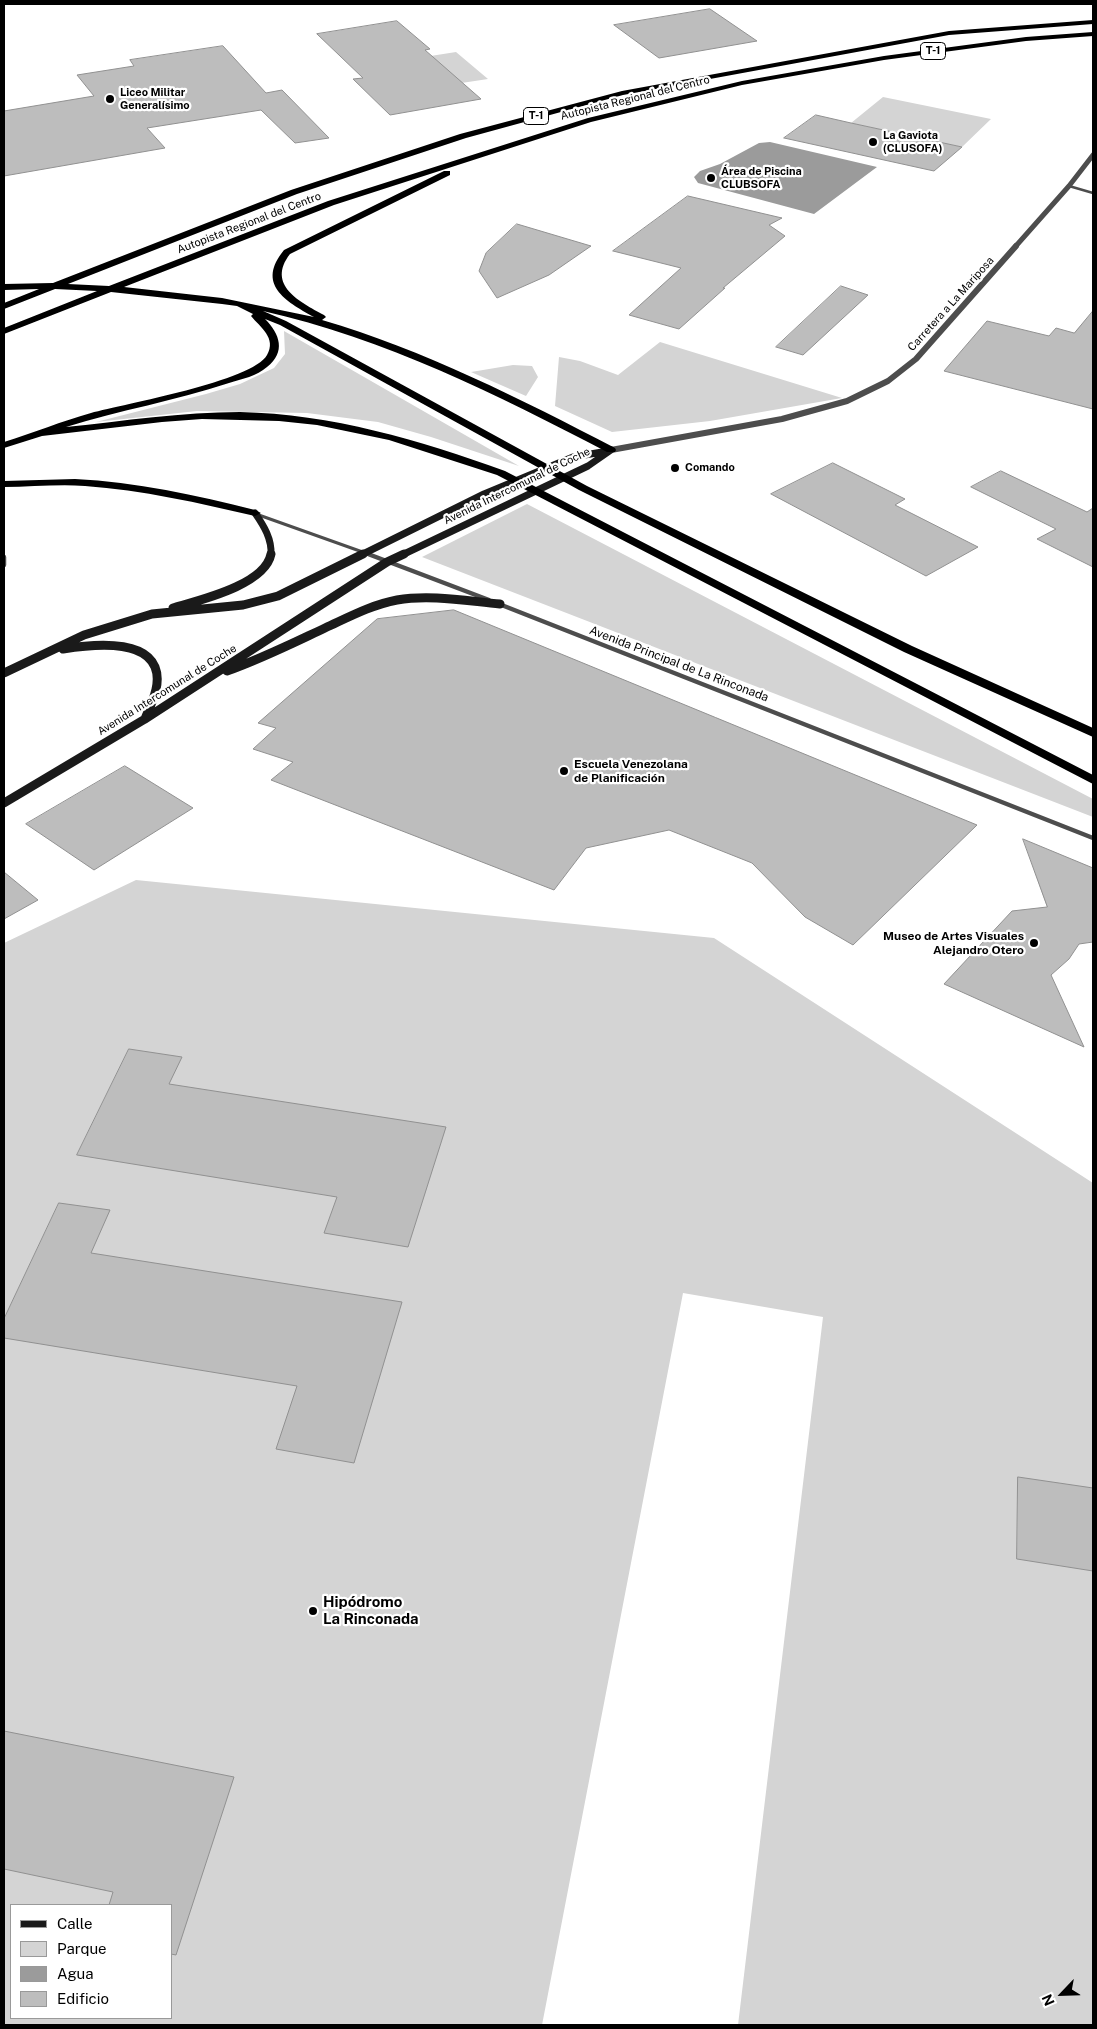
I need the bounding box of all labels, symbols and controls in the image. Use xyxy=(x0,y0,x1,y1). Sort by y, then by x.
road number: T-1 xyxy=(920,42,946,59)
street label: Autopista Regional del Centro xyxy=(559,73,711,123)
place label: Liceo Militar Generalísimo xyxy=(120,86,190,112)
marker: Liceo Militar Generalísimo xyxy=(104,93,116,105)
road number: T-1 xyxy=(524,108,548,124)
place label: La Gaviota (CLUSOFA) xyxy=(883,129,942,155)
marker: La Gaviota (CLUSOFA) xyxy=(867,136,879,148)
place label: Área de Piscina CLUBSOFA xyxy=(721,165,802,191)
marker: Área de Piscina CLUBSOFA xyxy=(705,172,717,184)
street label: Autopista Regional del Centro xyxy=(175,189,323,257)
street label: Carretera a La Mariposa xyxy=(905,254,997,354)
street label: Avenida Intercomunal de Coche xyxy=(442,445,592,527)
place label: Comando xyxy=(685,461,735,475)
marker: Comando xyxy=(669,462,681,474)
street label: Avenida Principal de La Rinconada xyxy=(587,623,771,705)
street label: Avenida Intercomunal de Coche xyxy=(95,642,239,738)
place label: Escuela Venezolana de Planificación xyxy=(574,757,688,785)
marker: Escuela Venezolana de Planificación xyxy=(558,765,570,777)
place label: Museo de Artes Visuales Alejandro Otero xyxy=(883,929,1024,957)
marker: Museo de Artes Visuales Alejandro Otero xyxy=(1028,937,1040,949)
place label: Hipódromo La Rinconada xyxy=(323,1593,419,1628)
marker: Hipódromo La Rinconada xyxy=(307,1605,319,1617)
legend xyxy=(10,1904,172,2019)
text: Calle xyxy=(57,1915,93,1932)
text: Parque xyxy=(57,1940,107,1957)
text: Agua xyxy=(57,1965,94,1982)
north arrow xyxy=(1037,1969,1087,2019)
text: Edificio xyxy=(57,1990,109,2007)
text: N xyxy=(1039,1992,1058,2008)

